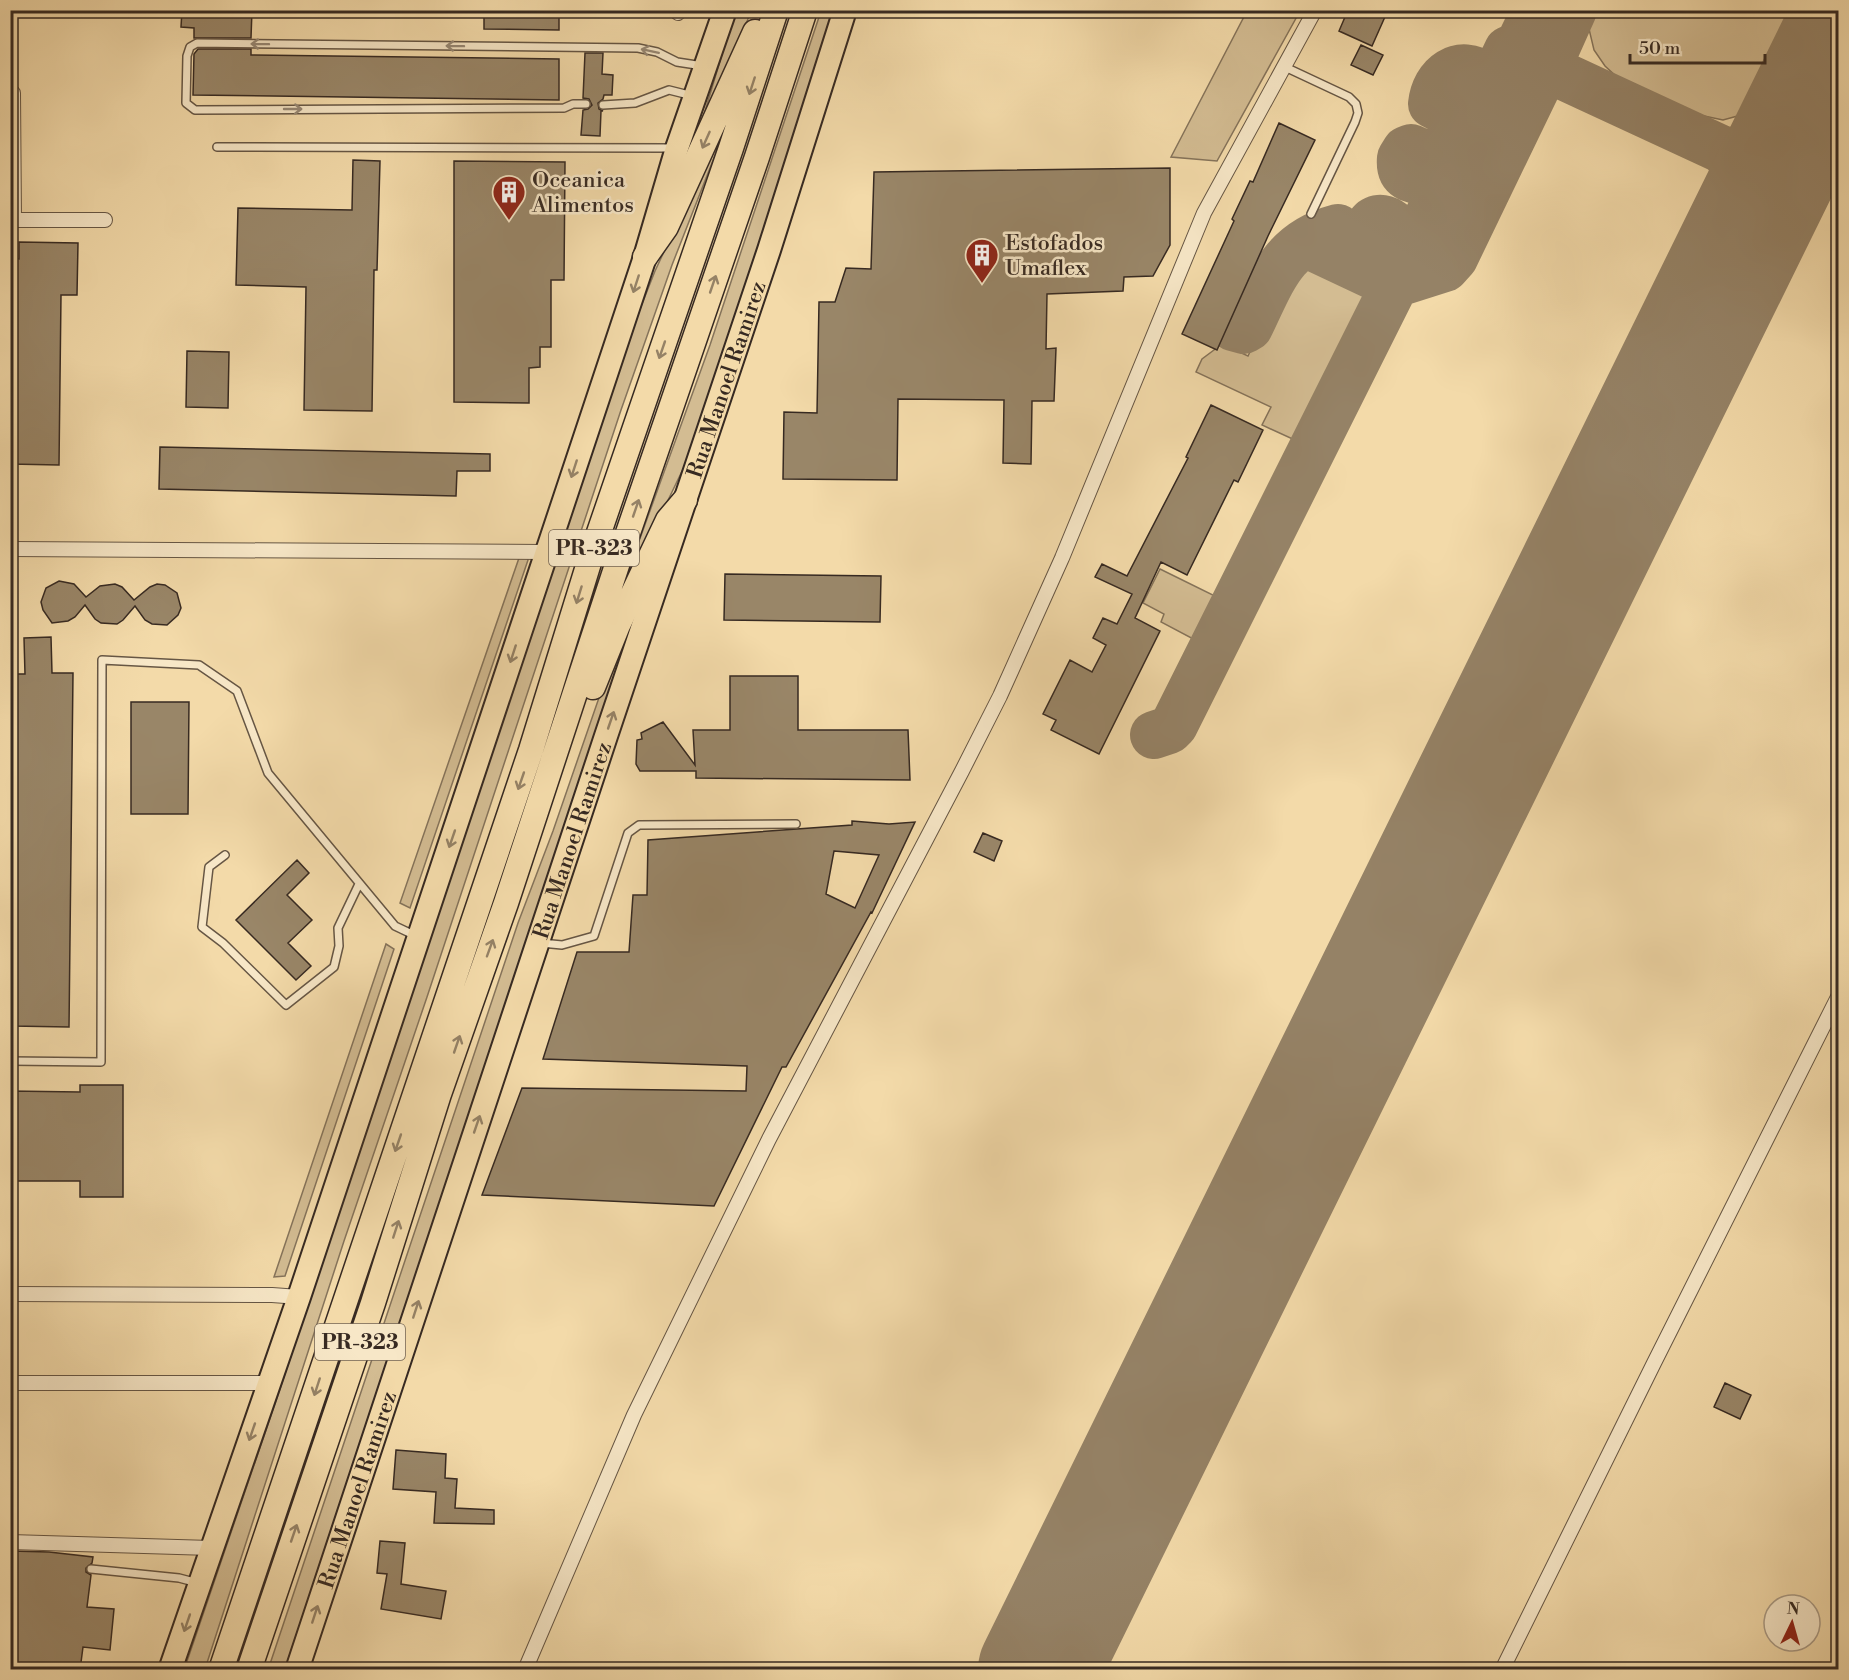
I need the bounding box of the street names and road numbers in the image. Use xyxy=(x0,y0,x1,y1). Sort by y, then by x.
street label: Rua Manoel Ramirez xyxy=(681,278,773,482)
road number: PR-323 xyxy=(549,530,639,566)
street label: Rua Manoel Ramirez xyxy=(528,739,618,943)
road number: PR-323 xyxy=(315,1324,405,1360)
street label: Rua Manoel Ramirez xyxy=(313,1388,403,1592)

